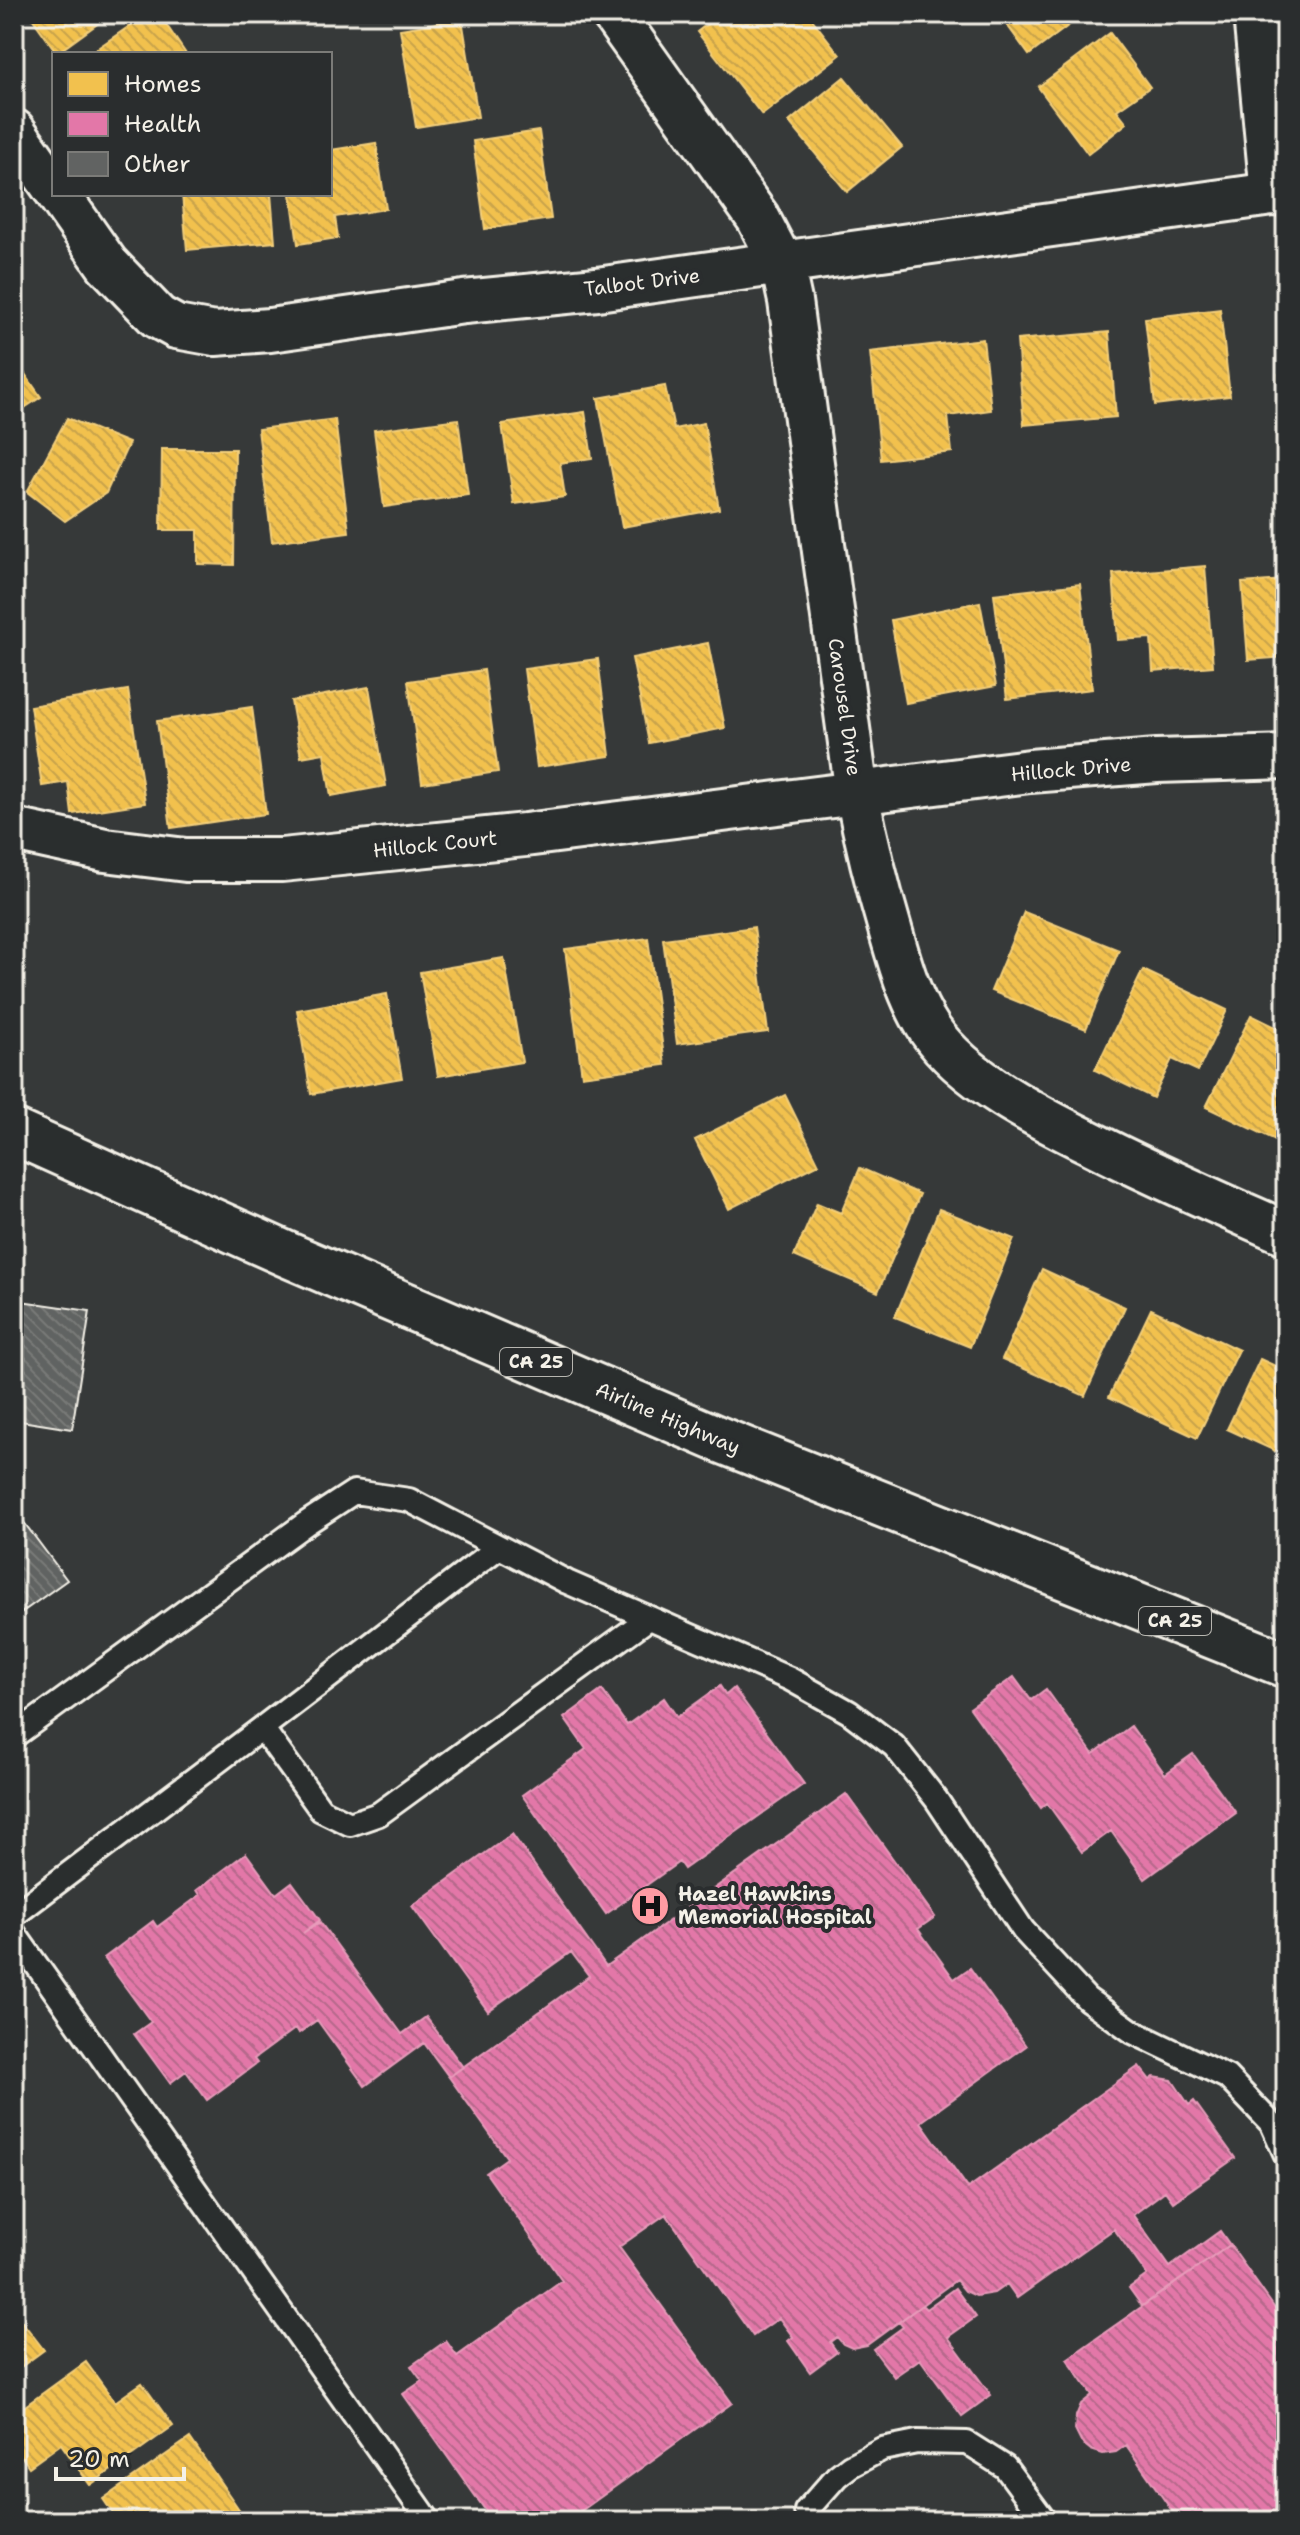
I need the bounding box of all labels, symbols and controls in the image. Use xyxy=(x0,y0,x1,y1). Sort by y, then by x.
legend xyxy=(52,52,332,196)
text: Homes xyxy=(124,68,202,100)
text: Health xyxy=(124,108,202,140)
text: Other xyxy=(124,148,191,180)
street label: Talbot Drive xyxy=(582,262,702,302)
street label: Carousel Drive xyxy=(822,637,868,777)
street label: Hillock Drive xyxy=(1010,751,1132,787)
street label: Hillock Court xyxy=(372,825,498,863)
road number: CA 25 xyxy=(500,1348,572,1376)
street label: Airline Highway xyxy=(592,1376,744,1460)
road number: CA 25 xyxy=(1139,1607,1211,1635)
place label: Hazel Hawkins Memorial Hospital xyxy=(678,1881,872,1930)
hospital icon: Hazel Hawkins Memorial Hospital xyxy=(629,1885,671,1927)
scale bar xyxy=(56,2431,184,2481)
text: 20 m xyxy=(68,2443,130,2475)

